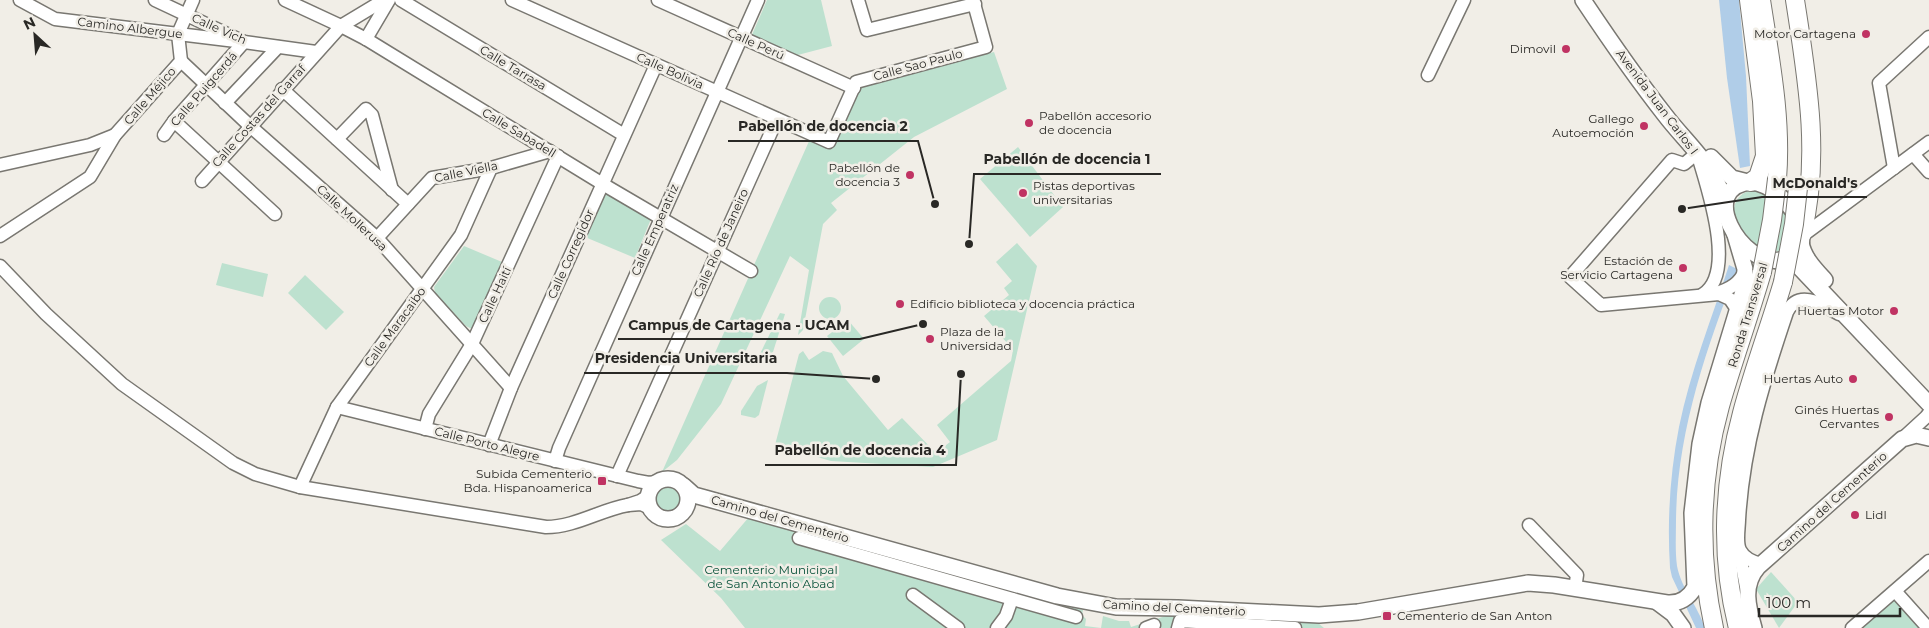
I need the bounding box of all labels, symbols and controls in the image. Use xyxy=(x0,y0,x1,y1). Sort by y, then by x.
north arrow xyxy=(10,10,60,60)
street label: Calle Vich xyxy=(189,10,249,47)
text: N xyxy=(20,13,38,34)
street label: Camino Albergue xyxy=(77,14,183,41)
street label: Calle Perú xyxy=(725,24,787,63)
place label: Motor Cartagena xyxy=(1754,26,1856,41)
marker: Motor Cartagena xyxy=(1860,28,1872,40)
place label: Dimovil xyxy=(1510,41,1556,56)
street label: Calle Tarrasa xyxy=(477,42,549,93)
marker: Dimovil xyxy=(1560,43,1572,55)
street label: Calle Sao Paulo xyxy=(872,45,964,84)
street label: Avenida Juan Carlos I xyxy=(1613,46,1702,157)
street label: Calle Puigcerdá xyxy=(167,48,240,129)
street label: Calle Bolivia xyxy=(634,49,706,92)
street label: Calle Costas del Garraf xyxy=(209,61,309,170)
street label: Calle Méjico xyxy=(120,64,179,128)
street label: Calle Sabadell xyxy=(479,105,559,161)
place label: Pabellón accesorio de docencia xyxy=(1039,108,1152,137)
place label: Gallego Autoemoción xyxy=(1552,111,1634,140)
callout: Pabellón de docencia 2 xyxy=(728,112,918,141)
text: Pabellón de docencia 2 xyxy=(738,117,908,135)
marker: Pabellón accesorio de docencia xyxy=(1023,117,1035,129)
marker: Gallego Autoemoción xyxy=(1638,120,1650,132)
callout: Pabellón de docencia 1 xyxy=(974,145,1161,174)
text: Pabellón de docencia 1 xyxy=(983,150,1151,168)
street label: Calle Viella xyxy=(433,157,499,186)
place label: Pabellón de docencia 3 xyxy=(828,160,900,189)
callout: McDonald's xyxy=(1762,168,1867,197)
marker: Pabellón de docencia 3 xyxy=(904,169,916,181)
text: McDonald's xyxy=(1772,174,1858,192)
place label: Pistas deportivas universitarias xyxy=(1033,178,1135,207)
street label: Calle Mollerusa xyxy=(314,181,391,254)
street label: Calle Emperatriz xyxy=(628,182,681,278)
street label: Calle Río de Janeiro xyxy=(690,186,751,299)
marker: Pistas deportivas universitarias xyxy=(1017,187,1029,199)
street label: Calle Corregidor xyxy=(544,206,597,301)
place label: Estación de Servicio Cartagena xyxy=(1560,253,1673,282)
street label: Ronda Transversal xyxy=(1724,260,1771,369)
marker: Estación de Servicio Cartagena xyxy=(1677,262,1689,274)
street label: Calle Haití xyxy=(475,264,514,325)
street label: Calle Maracaibo xyxy=(361,284,429,370)
place label: Edificio biblioteca y docencia práctica xyxy=(910,296,1135,311)
marker: Edificio biblioteca y docencia práctica xyxy=(894,298,906,310)
place label: Huertas Motor xyxy=(1797,303,1884,318)
marker: Huertas Motor xyxy=(1888,305,1900,317)
callout: Campus de Cartagena - UCAM xyxy=(618,310,860,339)
text: Campus de Cartagena - UCAM xyxy=(628,316,850,334)
place label: Plaza de la Universidad xyxy=(940,324,1012,353)
marker: Plaza de la Universidad xyxy=(924,333,936,345)
callout: Presidencia Universitaria xyxy=(584,344,787,373)
text: Presidencia Universitaria xyxy=(595,349,777,367)
place label: Huertas Auto xyxy=(1764,371,1843,386)
marker: Huertas Auto xyxy=(1847,373,1859,385)
place label: Ginés Huertas Cervantes xyxy=(1795,402,1879,431)
marker: Ginés Huertas Cervantes xyxy=(1883,411,1895,423)
street label: Calle Porto Alegre xyxy=(433,423,541,464)
callout: Pabellón de docencia 4 xyxy=(765,436,956,465)
text: Pabellón de docencia 4 xyxy=(774,441,946,459)
street label: Camino del Cementerio xyxy=(1774,448,1890,555)
place label: Subida Cementerio Bda. Hispanoamerica xyxy=(464,466,592,495)
marker: Subida Cementerio Bda. Hispanoamerica xyxy=(596,475,608,487)
street label: Camino del Cementerio xyxy=(709,492,851,545)
place label: Lidl xyxy=(1865,507,1887,522)
marker: Lidl xyxy=(1849,509,1861,521)
park label: Cementerio Municipal de San Antonio Abad xyxy=(704,562,838,591)
scale bar xyxy=(1759,586,1900,618)
text: 100 m xyxy=(1766,593,1811,612)
street label: Camino del Cementerio xyxy=(1102,596,1246,619)
place label: Cementerio de San Anton xyxy=(1397,608,1552,623)
marker: Cementerio de San Anton xyxy=(1381,610,1393,622)

